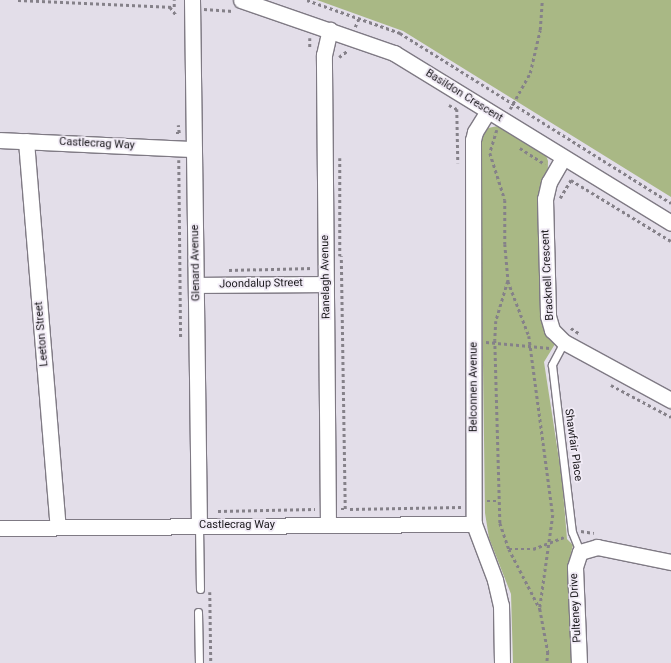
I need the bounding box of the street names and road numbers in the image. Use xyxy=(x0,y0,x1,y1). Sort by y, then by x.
street label: Basildon Crescent xyxy=(423,67,505,125)
street label: Castlecrag Way xyxy=(59,135,135,153)
street label: Glenard Avenue xyxy=(189,225,203,301)
street label: Bracknell Crescent xyxy=(539,229,557,321)
street label: Ranelagh Avenue xyxy=(319,235,333,319)
street label: Joondalup Street xyxy=(219,277,303,291)
street label: Leeton Street xyxy=(33,301,51,367)
street label: Belconnen Avenue xyxy=(467,342,481,432)
street label: Shawfair Place xyxy=(561,408,585,482)
street label: Castlecrag Way xyxy=(199,518,275,532)
street label: Pulteney Drive xyxy=(568,573,584,643)

